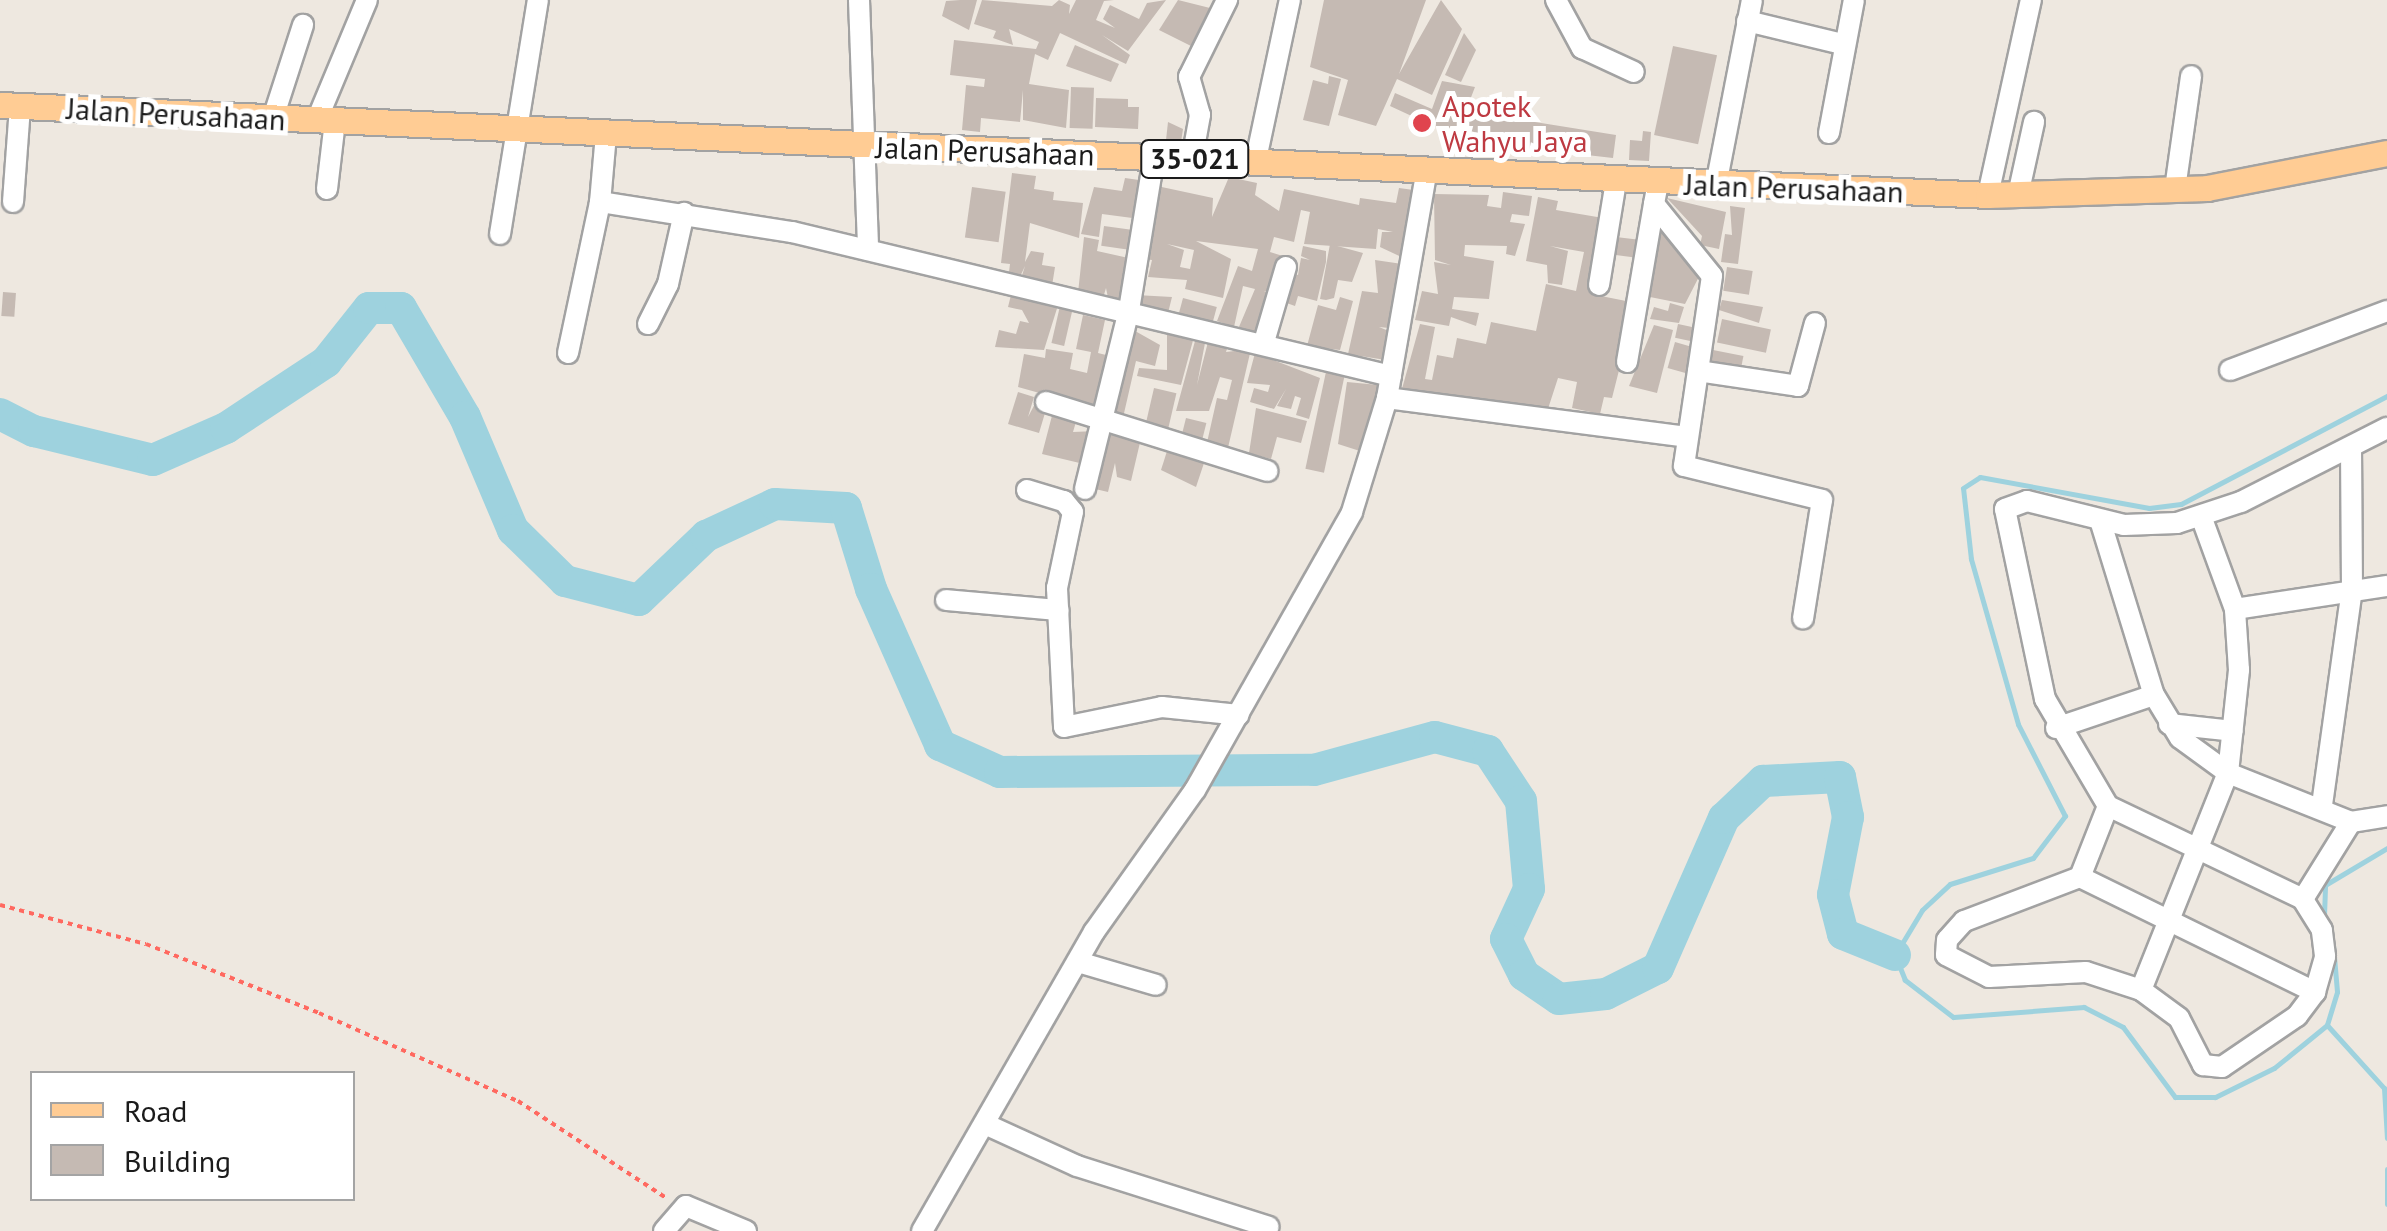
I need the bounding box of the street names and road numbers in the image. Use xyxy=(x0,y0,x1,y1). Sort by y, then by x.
street label: Jalan Perusahaan xyxy=(66,90,286,138)
street label: Jalan Perusahaan xyxy=(875,129,1095,173)
road number: 35-021 xyxy=(1140,136,1250,182)
street label: Jalan Perusahaan xyxy=(1684,166,1904,210)

